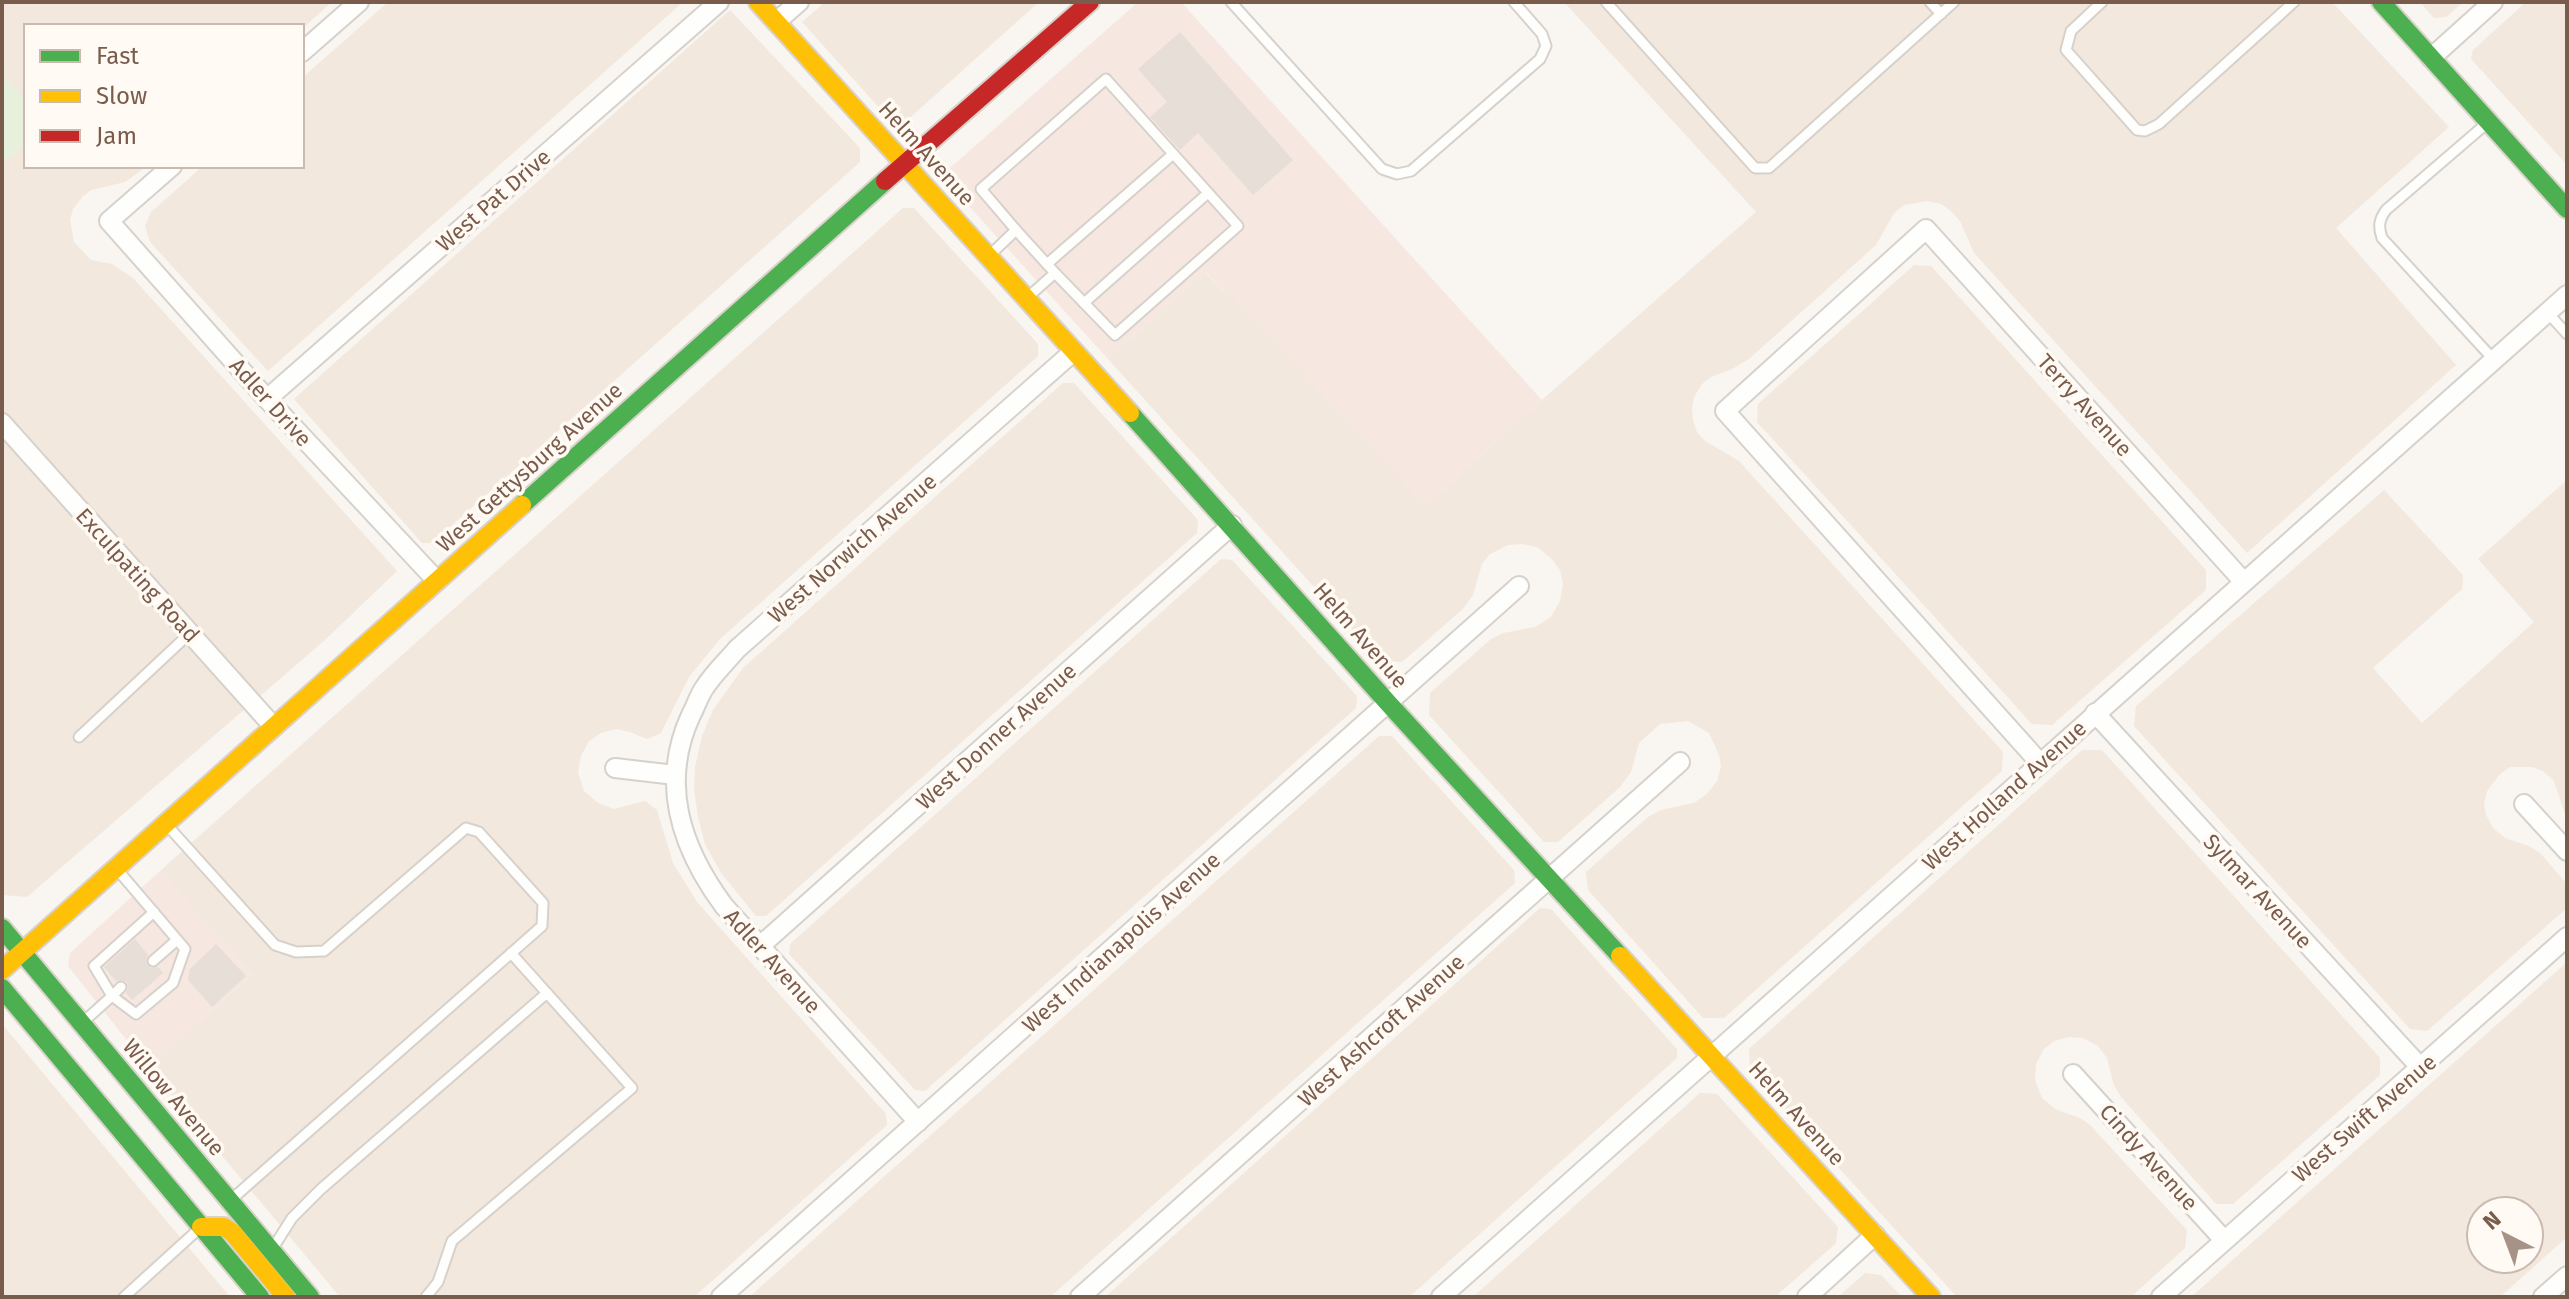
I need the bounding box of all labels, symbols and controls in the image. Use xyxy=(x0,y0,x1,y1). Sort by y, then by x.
legend xyxy=(24,24,304,168)
text: Fast xyxy=(96,42,139,70)
text: Slow xyxy=(96,82,147,110)
street label: Helm Avenue xyxy=(873,96,981,211)
text: Jam xyxy=(96,122,137,150)
street label: West Pat Drive xyxy=(431,143,556,257)
street label: Terry Avenue xyxy=(2031,348,2138,462)
street label: Adler Drive xyxy=(224,352,317,452)
street label: West Gettysburg Avenue xyxy=(431,377,628,558)
street label: West Norwich Avenue xyxy=(762,468,942,629)
street label: Exculpating Road xyxy=(70,503,205,648)
street label: Helm Avenue xyxy=(1307,577,1414,694)
street label: West Donner Avenue xyxy=(911,657,1082,815)
street label: West Holland Avenue xyxy=(1917,715,2092,876)
street label: Sylmar Avenue xyxy=(2198,828,2318,954)
street label: West Indianapolis Avenue xyxy=(1017,846,1226,1038)
street label: Adler Avenue xyxy=(719,903,827,1019)
street label: West Ashcroft Avenue xyxy=(1292,948,1470,1112)
street label: Willow Avenue xyxy=(117,1033,230,1161)
street label: West Swift Avenue xyxy=(2287,1048,2442,1188)
street label: Helm Avenue xyxy=(1743,1056,1851,1171)
street label: Cindy Avenue xyxy=(2094,1098,2204,1216)
north arrow xyxy=(2465,1195,2545,1275)
text: N xyxy=(2477,1206,2506,1235)

